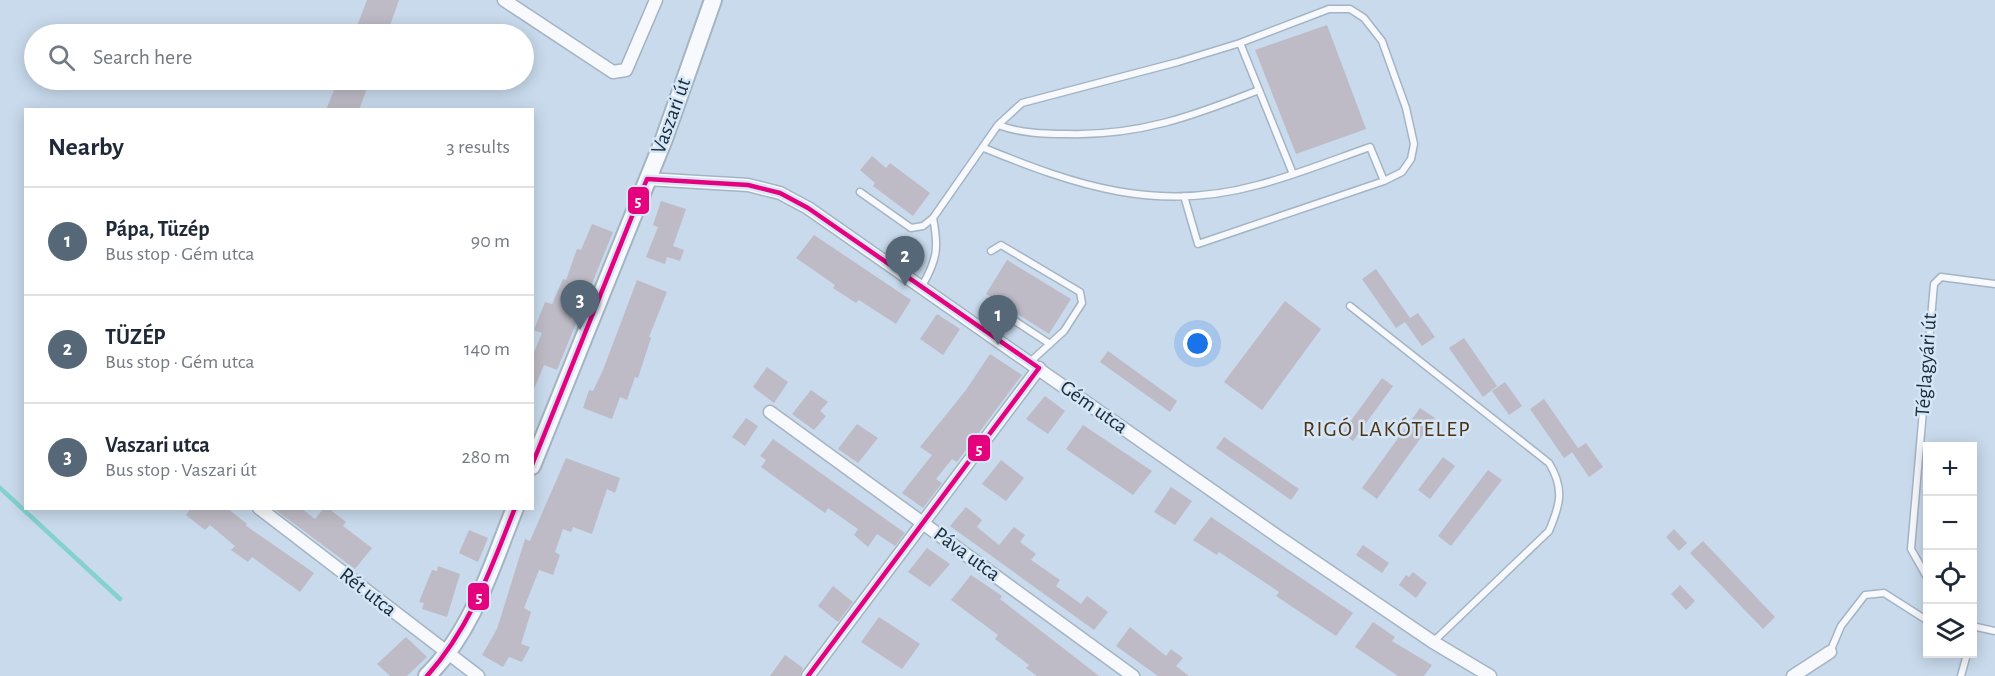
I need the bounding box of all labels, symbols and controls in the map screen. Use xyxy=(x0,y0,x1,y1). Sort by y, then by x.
search box xyxy=(24,24,534,90)
icon: search xyxy=(45,41,78,74)
text: Search here xyxy=(93,46,192,68)
street label: Vaszari út xyxy=(648,75,694,157)
text: Nearby xyxy=(48,134,124,160)
text: 3 results xyxy=(446,137,510,157)
line badge: 5 xyxy=(627,186,650,215)
text: 5 xyxy=(635,193,642,209)
text: Pápa, Tüzép xyxy=(105,218,210,240)
text: 1 xyxy=(64,231,71,251)
text: 90 m xyxy=(471,231,510,251)
pin: 2 xyxy=(886,236,924,286)
text: Bus stop · Gém utca xyxy=(105,244,254,264)
pin: 3 xyxy=(560,280,600,330)
pin: 1 xyxy=(978,296,1018,345)
street label: Téglagyári út xyxy=(1912,312,1940,418)
text: TÜZÉP xyxy=(105,326,166,348)
your location xyxy=(1183,329,1212,358)
text: 2 xyxy=(63,339,72,359)
text: 140 m xyxy=(464,339,510,359)
text: Bus stop · Gém utca xyxy=(105,352,254,372)
street label: Gém utca xyxy=(1057,376,1132,438)
district label: RIGÓ LAKÓTELEP xyxy=(1303,417,1471,440)
text: Vaszari utca xyxy=(105,434,210,456)
line badge: 5 xyxy=(967,434,991,462)
text: 5 xyxy=(976,441,983,457)
map controls xyxy=(1923,442,1977,658)
button: + xyxy=(1923,442,1977,496)
text: 3 xyxy=(63,447,72,467)
text: 280 m xyxy=(462,447,510,467)
text: Bus stop · Vaszari út xyxy=(105,460,257,480)
button: − xyxy=(1923,496,1977,550)
street label: Páva utca xyxy=(930,523,1004,585)
button: locate xyxy=(1923,550,1977,604)
street label: Rét utca xyxy=(336,564,400,621)
line badge: 5 xyxy=(467,582,490,611)
text: 5 xyxy=(476,589,483,605)
button: layers xyxy=(1923,604,1977,658)

